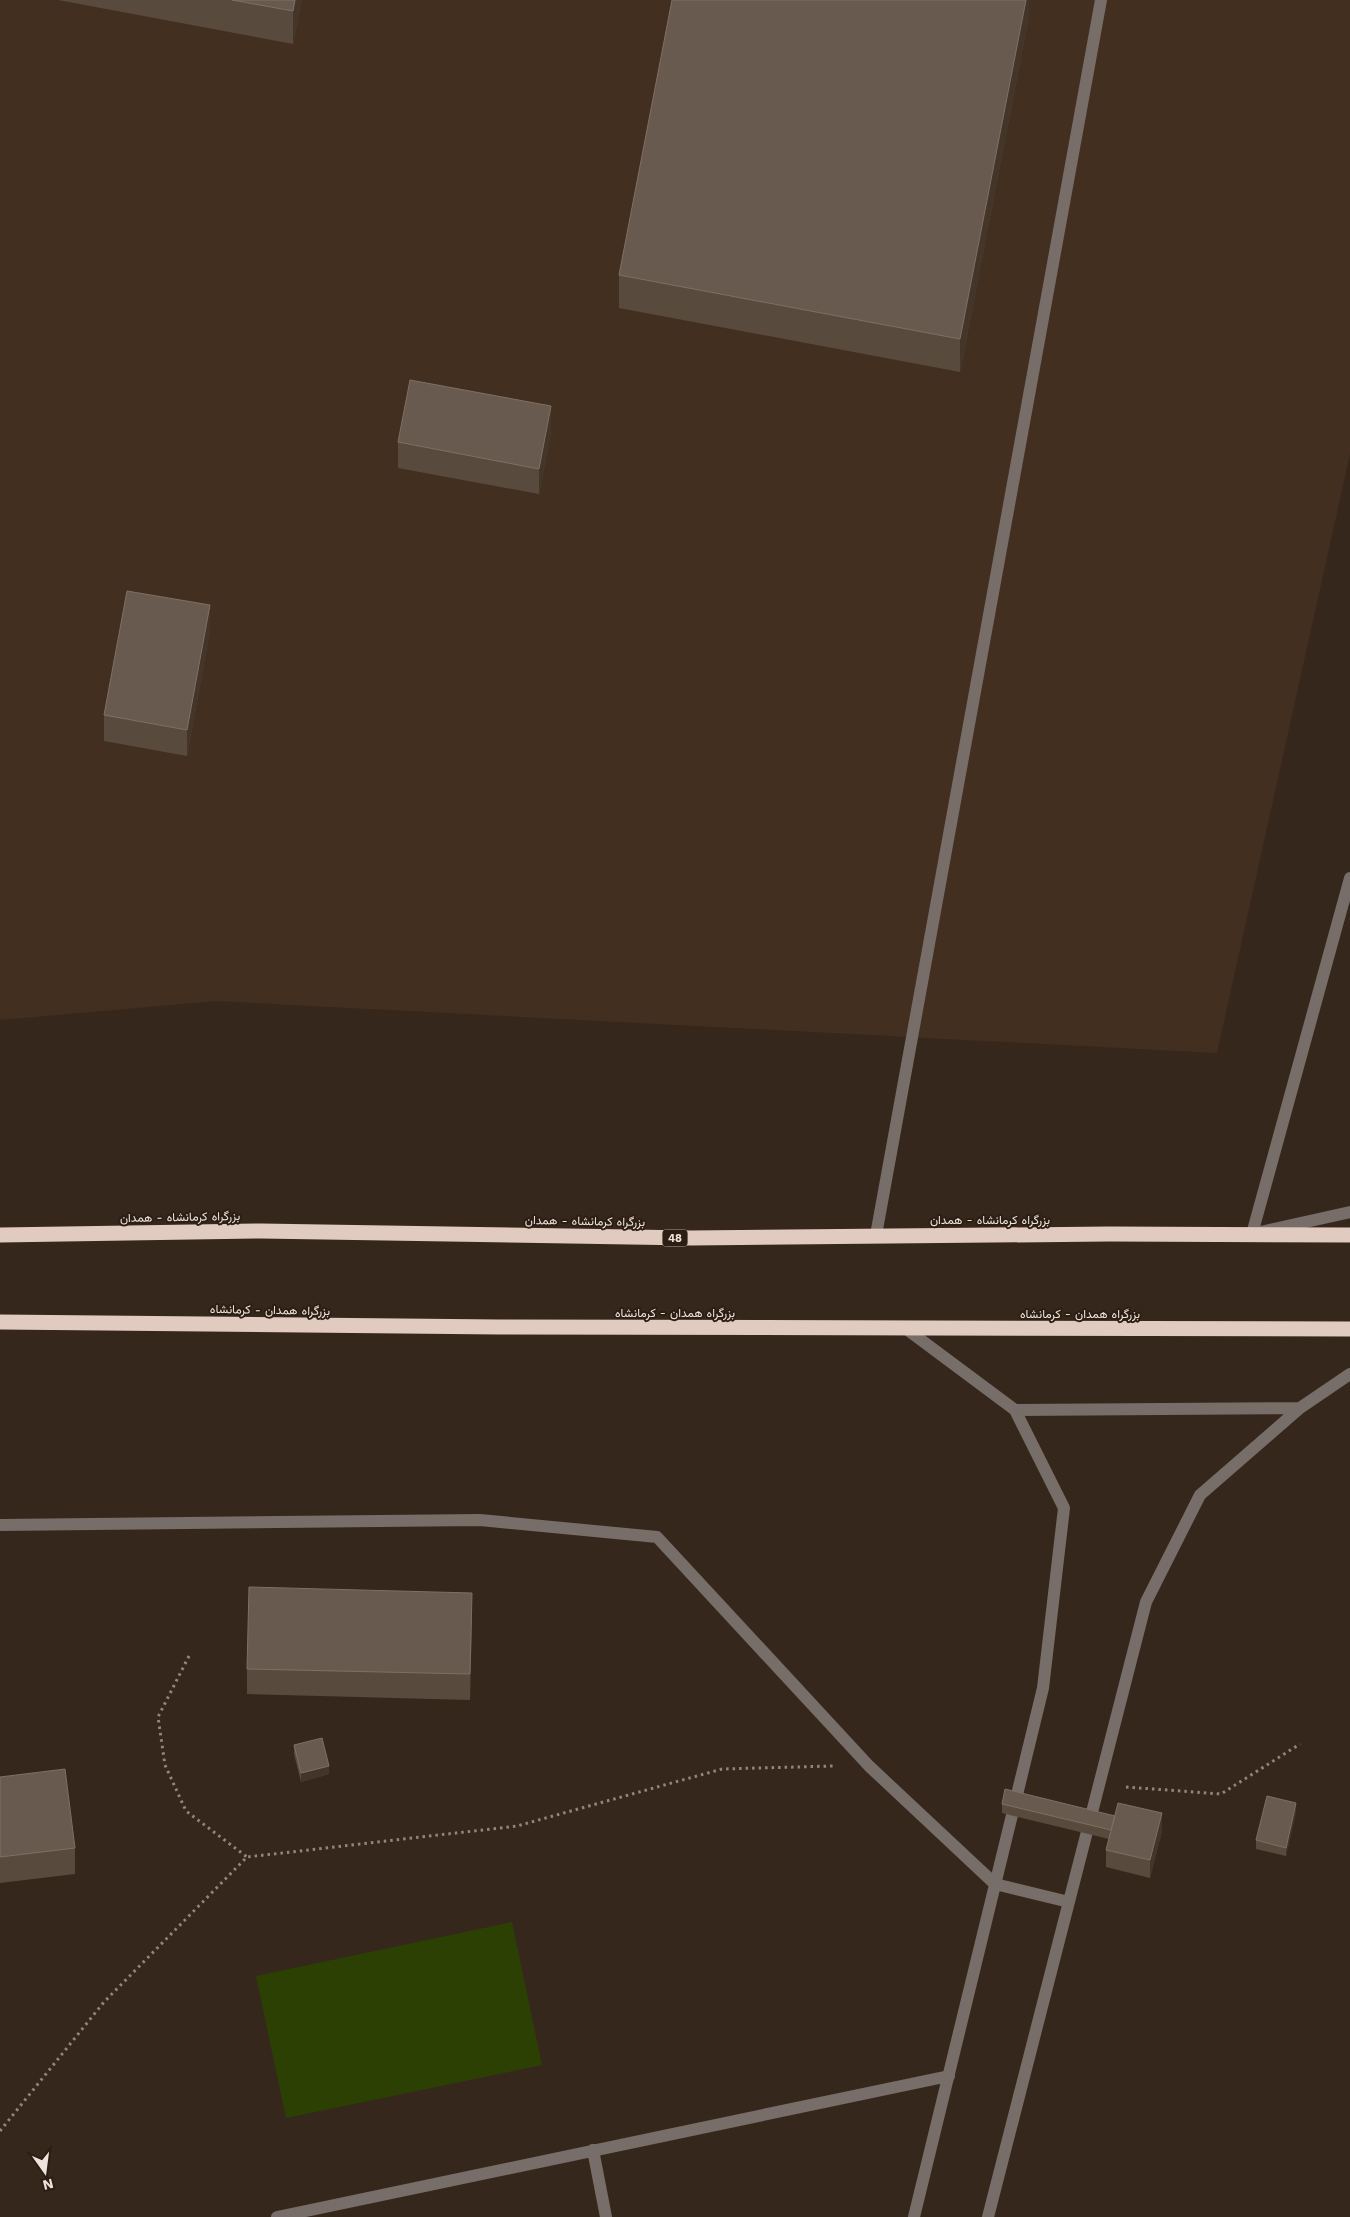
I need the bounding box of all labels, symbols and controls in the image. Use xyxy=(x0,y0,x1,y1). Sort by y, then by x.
street label: بزرگراه کرمانشاه - همدان xyxy=(120,1209,240,1226)
street label: بزرگراه کرمانشاه - همدان xyxy=(525,1213,645,1230)
street label: بزرگراه کرمانشاه - همدان xyxy=(930,1213,1050,1228)
road number: 48 xyxy=(662,1230,688,1246)
street label: بزرگراه همدان - کرمانشاه xyxy=(210,1302,330,1319)
street label: بزرگراه همدان - کرمانشاه xyxy=(615,1306,735,1321)
street label: بزرگراه همدان - کرمانشاه xyxy=(1020,1307,1140,1322)
north arrow xyxy=(20,2147,70,2197)
text: N xyxy=(41,2176,55,2194)

